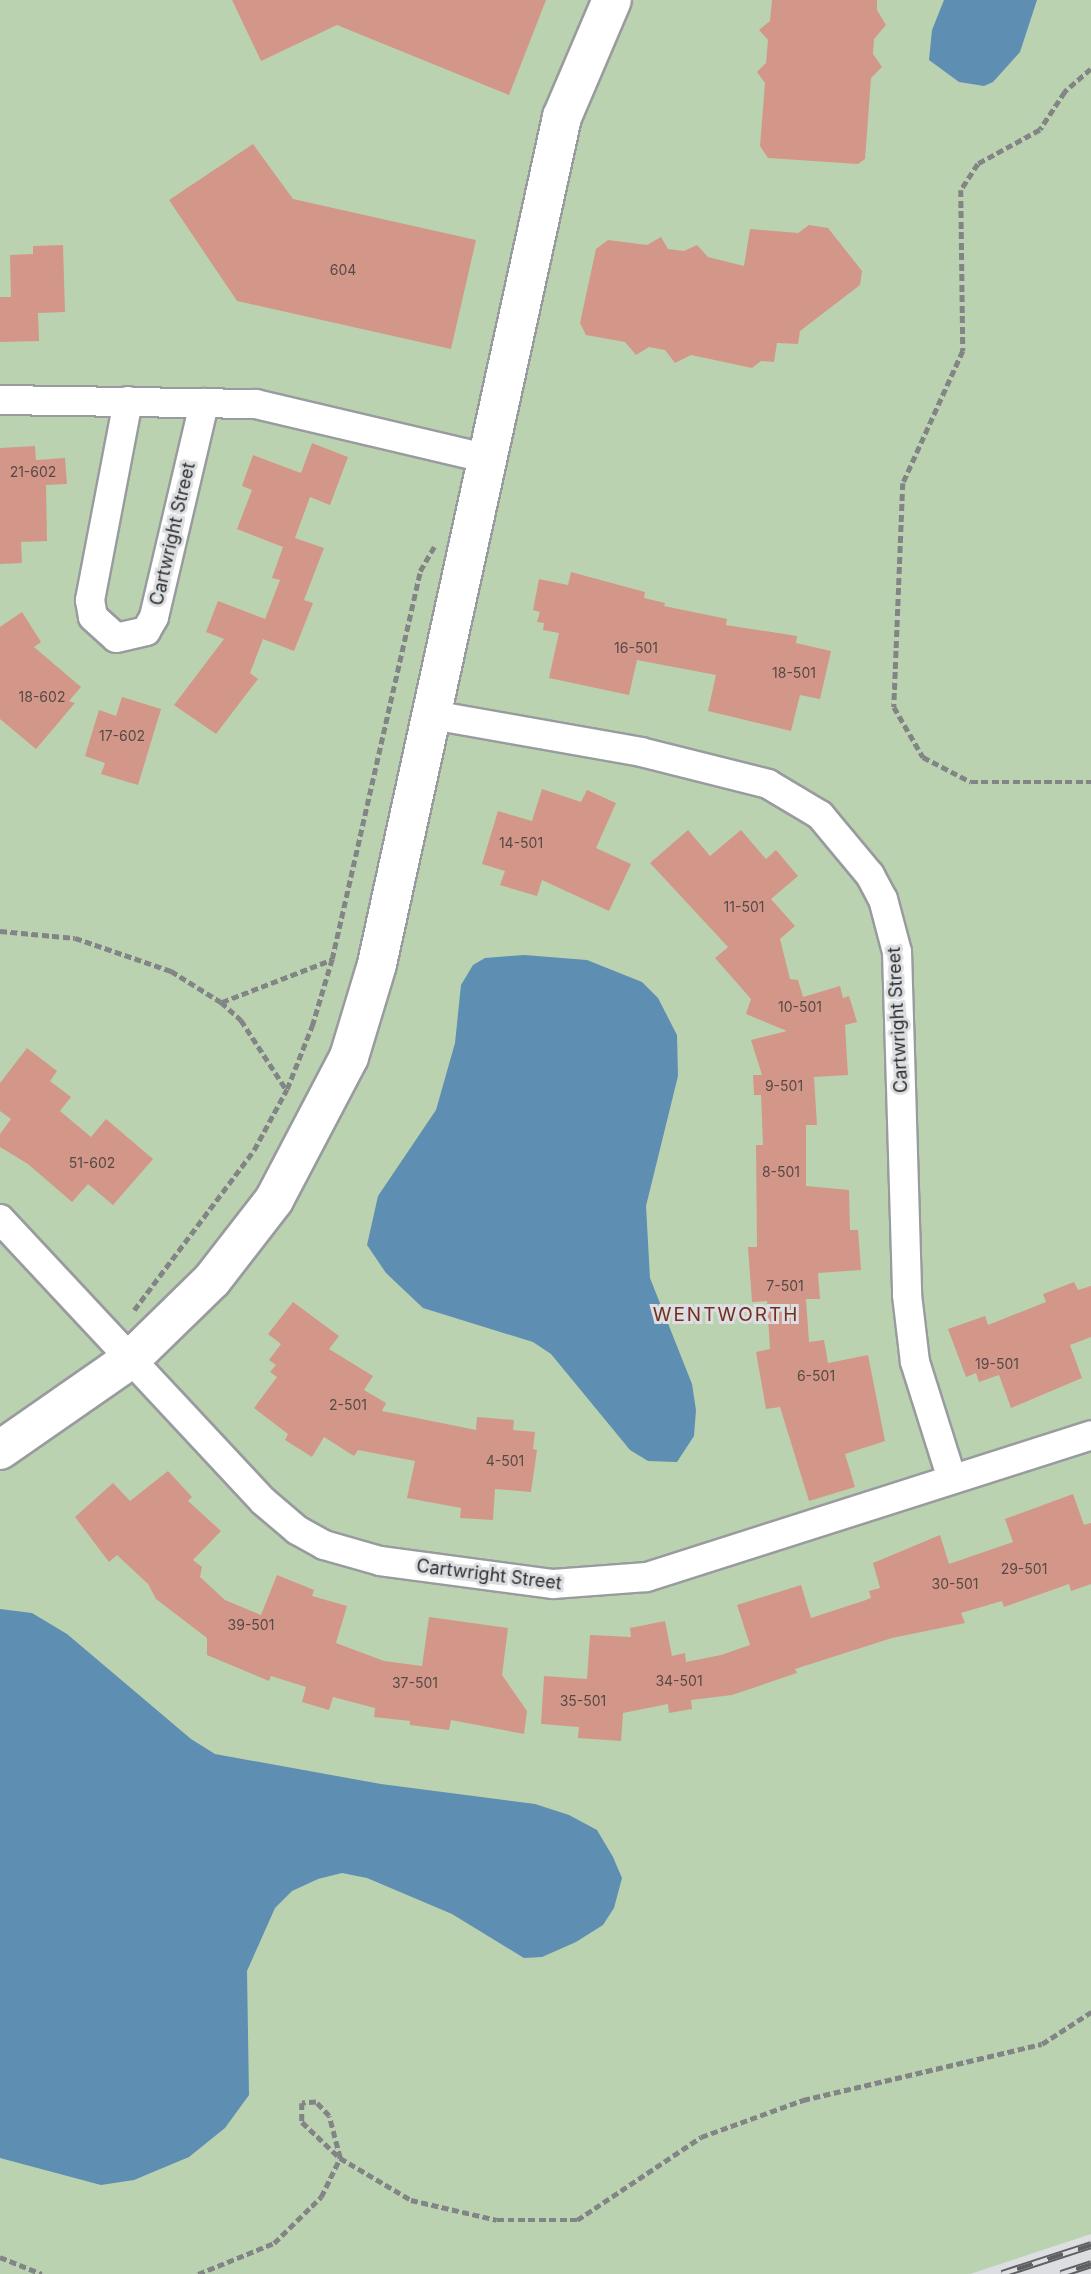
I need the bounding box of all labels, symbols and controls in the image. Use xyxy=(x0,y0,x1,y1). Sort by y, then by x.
house number: 604 xyxy=(330,262,356,278)
street label: Cartwright Street xyxy=(146,460,200,608)
house number: 21-602 xyxy=(10,464,56,480)
house number: 16-501 xyxy=(614,640,658,656)
house number: 18-501 xyxy=(772,665,816,681)
house number: 18-602 xyxy=(19,689,65,705)
house number: 17-602 xyxy=(99,728,145,744)
house number: 14-501 xyxy=(499,835,543,851)
house number: 11-501 xyxy=(724,899,764,915)
street label: Cartwright Street xyxy=(883,947,913,1093)
house number: 10-501 xyxy=(778,999,822,1015)
house number: 9-501 xyxy=(765,1078,803,1094)
house number: 51-602 xyxy=(69,1155,115,1171)
house number: 8-501 xyxy=(762,1164,800,1180)
house number: 7-501 xyxy=(766,1278,804,1294)
district label: WENTWORTH xyxy=(654,1304,798,1326)
house number: 19-501 xyxy=(975,1356,1019,1372)
house number: 6-501 xyxy=(797,1368,835,1384)
house number: 2-501 xyxy=(329,1397,367,1413)
house number: 4-501 xyxy=(486,1453,524,1469)
street label: Cartwright Street xyxy=(415,1555,563,1595)
house number: 29-501 xyxy=(1001,1561,1047,1577)
house number: 30-501 xyxy=(932,1576,978,1592)
house number: 39-501 xyxy=(228,1617,274,1633)
house number: 34-501 xyxy=(655,1673,703,1689)
house number: 37-501 xyxy=(392,1675,438,1691)
house number: 35-501 xyxy=(560,1693,606,1709)

